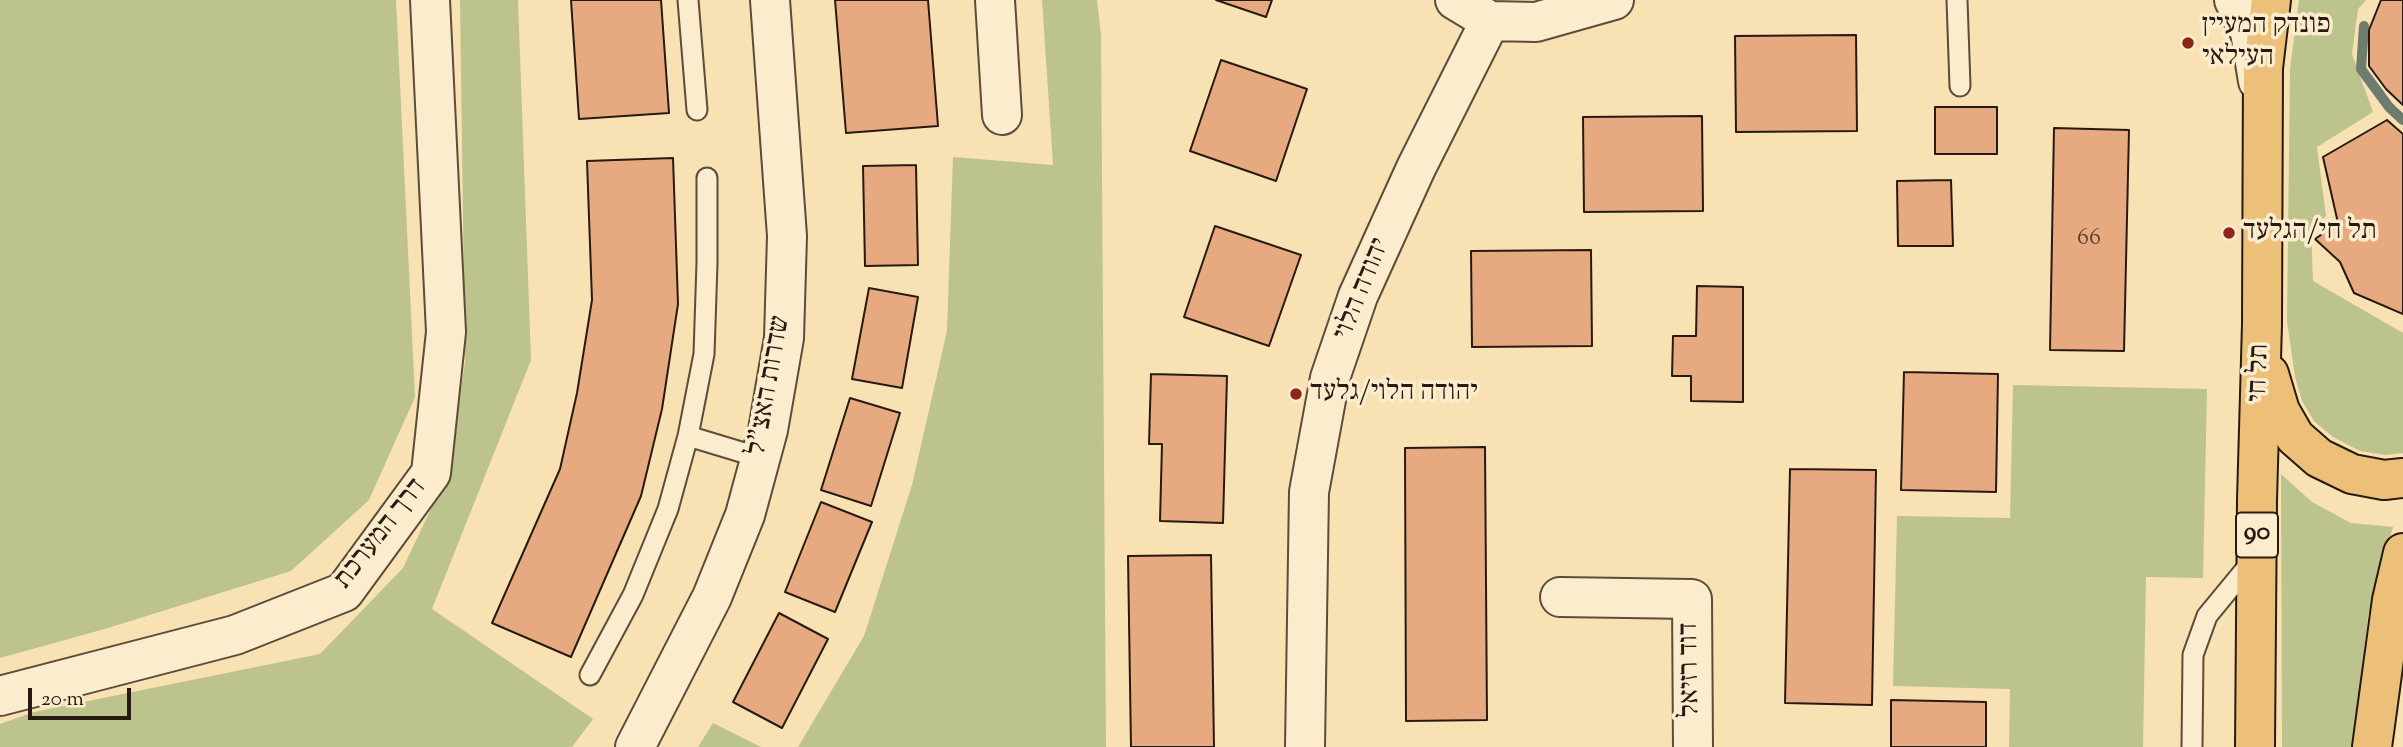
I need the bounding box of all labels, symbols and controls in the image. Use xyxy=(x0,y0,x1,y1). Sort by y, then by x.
place label: פונדק המעיין העילאי xyxy=(2202,10,2331,76)
marker: פונדק המעיין העילאי xyxy=(2180,35,2196,51)
place label: תל חי/הגלעד xyxy=(2243,216,2377,250)
marker: תל חי/הגלעד xyxy=(2221,225,2237,241)
house number: 66 xyxy=(2077,226,2101,254)
street label: יהודה הלוי xyxy=(1328,234,1400,346)
street label: שדרות האצ"ל xyxy=(742,313,800,459)
street label: תל חי xyxy=(2243,343,2279,403)
place label: יהודה הלוי/גלעד xyxy=(1310,377,1478,411)
marker: יהודה הלוי/גלעד xyxy=(1288,386,1304,402)
street label: דרך המערכת xyxy=(328,473,436,597)
road number: 90 xyxy=(2236,512,2278,558)
street label: דוד רזיאל xyxy=(1674,622,1710,718)
scale bar xyxy=(32,674,135,718)
text: 20 m xyxy=(41,685,84,715)

